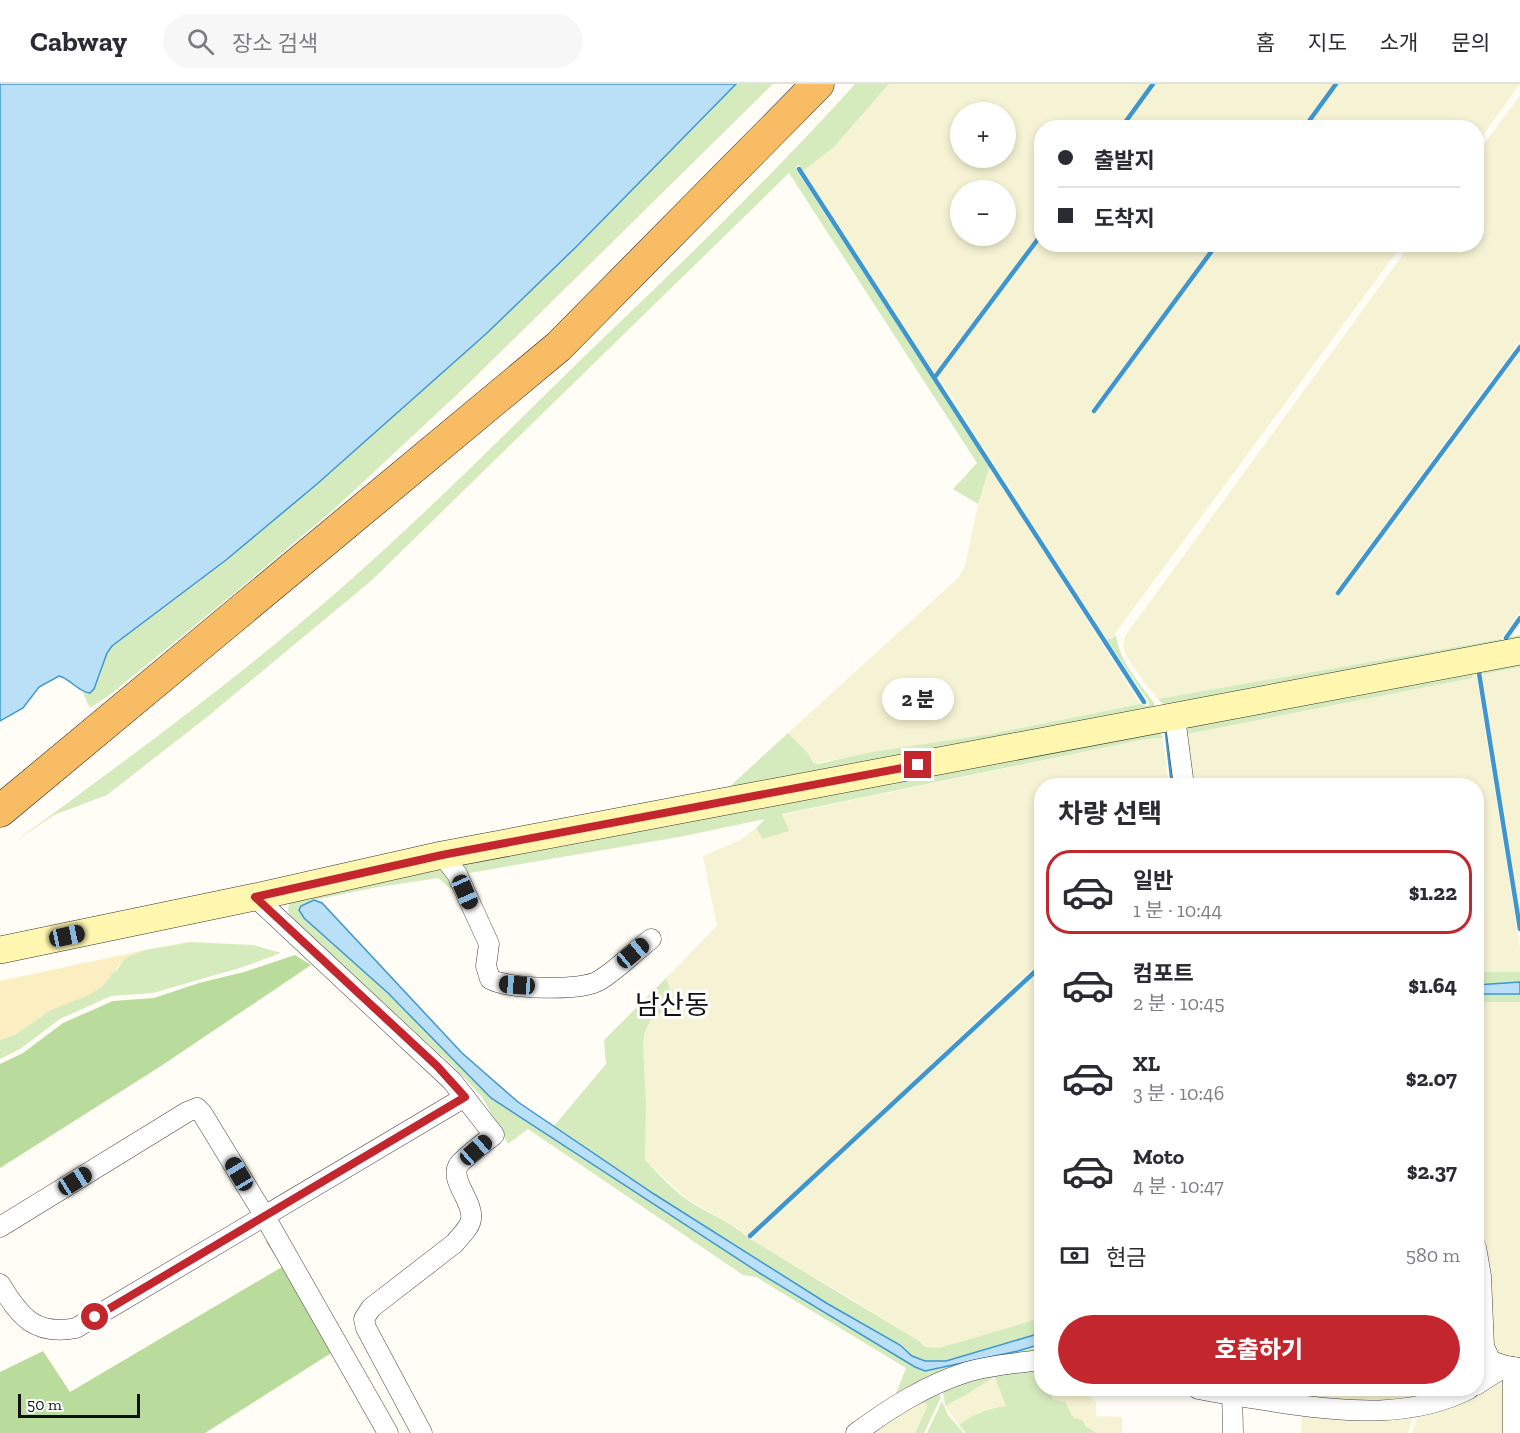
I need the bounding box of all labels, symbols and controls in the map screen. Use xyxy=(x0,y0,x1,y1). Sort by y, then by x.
search box xyxy=(163,14,583,68)
text: Cabway xyxy=(30,25,127,58)
icon: search xyxy=(184,25,217,58)
text: 장소 검색 xyxy=(232,30,318,57)
text: 홈 xyxy=(1256,30,1275,55)
text: 지도 xyxy=(1308,30,1347,55)
text: 소개 xyxy=(1380,30,1418,55)
text: 문의 xyxy=(1451,30,1490,55)
map controls xyxy=(950,102,1016,246)
button: + xyxy=(950,102,1016,168)
text: 출발지 xyxy=(1094,147,1155,174)
button: − xyxy=(950,180,1016,246)
text: 도착지 xyxy=(1094,205,1155,232)
callout: 2 분 xyxy=(882,678,954,720)
text: 2 분 xyxy=(902,687,934,711)
route end xyxy=(904,751,931,778)
text: 차량 선택 xyxy=(1058,798,1162,830)
icon: car xyxy=(1061,865,1115,919)
text: 일반 xyxy=(1133,867,1173,894)
car xyxy=(449,872,481,912)
text: $1.22 xyxy=(1409,879,1457,906)
text: 1 분 · 10:44 xyxy=(1133,898,1222,922)
car xyxy=(48,923,86,949)
car xyxy=(613,935,653,971)
icon: car xyxy=(1061,958,1115,1012)
text: 컴포트 xyxy=(1133,960,1194,987)
text: $1.64 xyxy=(1408,972,1457,999)
car xyxy=(498,975,536,995)
district label: 남산동 xyxy=(635,989,709,1021)
text: 2 분 · 10:45 xyxy=(1133,991,1224,1015)
text: XL xyxy=(1133,1050,1160,1077)
icon: car xyxy=(1061,1051,1115,1105)
text: $2.07 xyxy=(1406,1065,1457,1092)
text: 3 분 · 10:46 xyxy=(1133,1081,1224,1105)
car xyxy=(457,1131,495,1169)
text: Moto xyxy=(1133,1143,1184,1170)
icon: car xyxy=(1061,1144,1115,1198)
car xyxy=(222,1154,256,1194)
text: $2.37 xyxy=(1407,1158,1457,1185)
car xyxy=(55,1164,95,1198)
text: 4 분 · 10:47 xyxy=(1133,1174,1224,1198)
icon: cash xyxy=(1058,1239,1091,1272)
text: 580 m xyxy=(1406,1243,1460,1267)
text: 현금 xyxy=(1106,1244,1146,1271)
route start xyxy=(81,1303,108,1330)
button: 호출하기 xyxy=(1058,1315,1460,1384)
scale bar xyxy=(18,1391,140,1418)
text: 50 m xyxy=(27,1395,62,1414)

